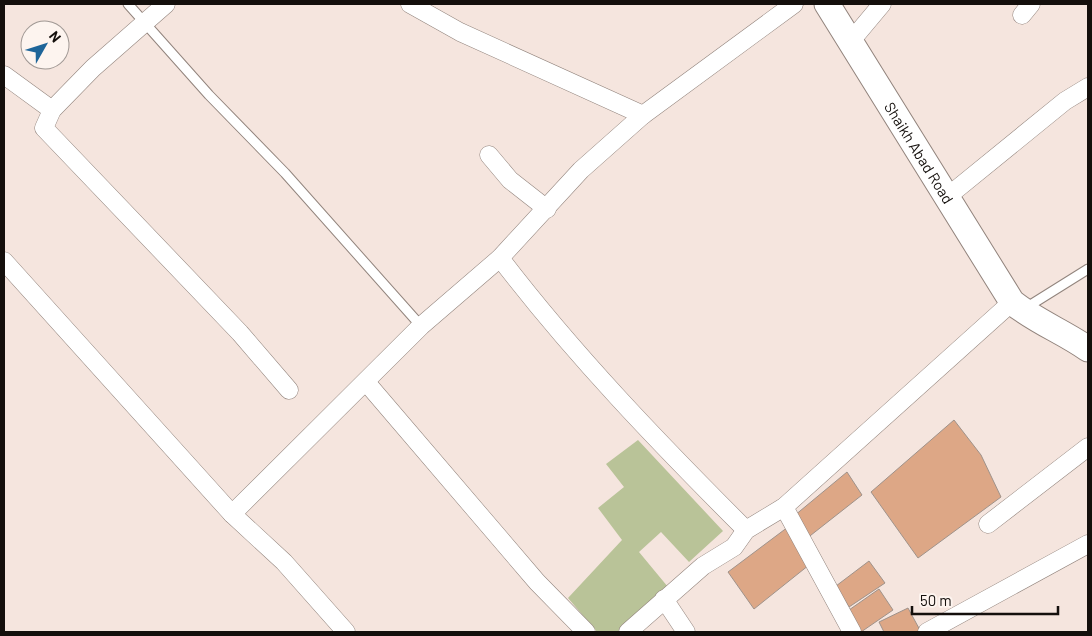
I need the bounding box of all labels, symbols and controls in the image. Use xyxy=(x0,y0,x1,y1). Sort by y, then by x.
north arrow xyxy=(20,20,70,70)
text: N xyxy=(46,28,65,45)
street label: Shaikh Abad Road xyxy=(881,98,958,207)
scale bar xyxy=(912,584,1058,616)
text: 50 m xyxy=(920,591,952,609)

